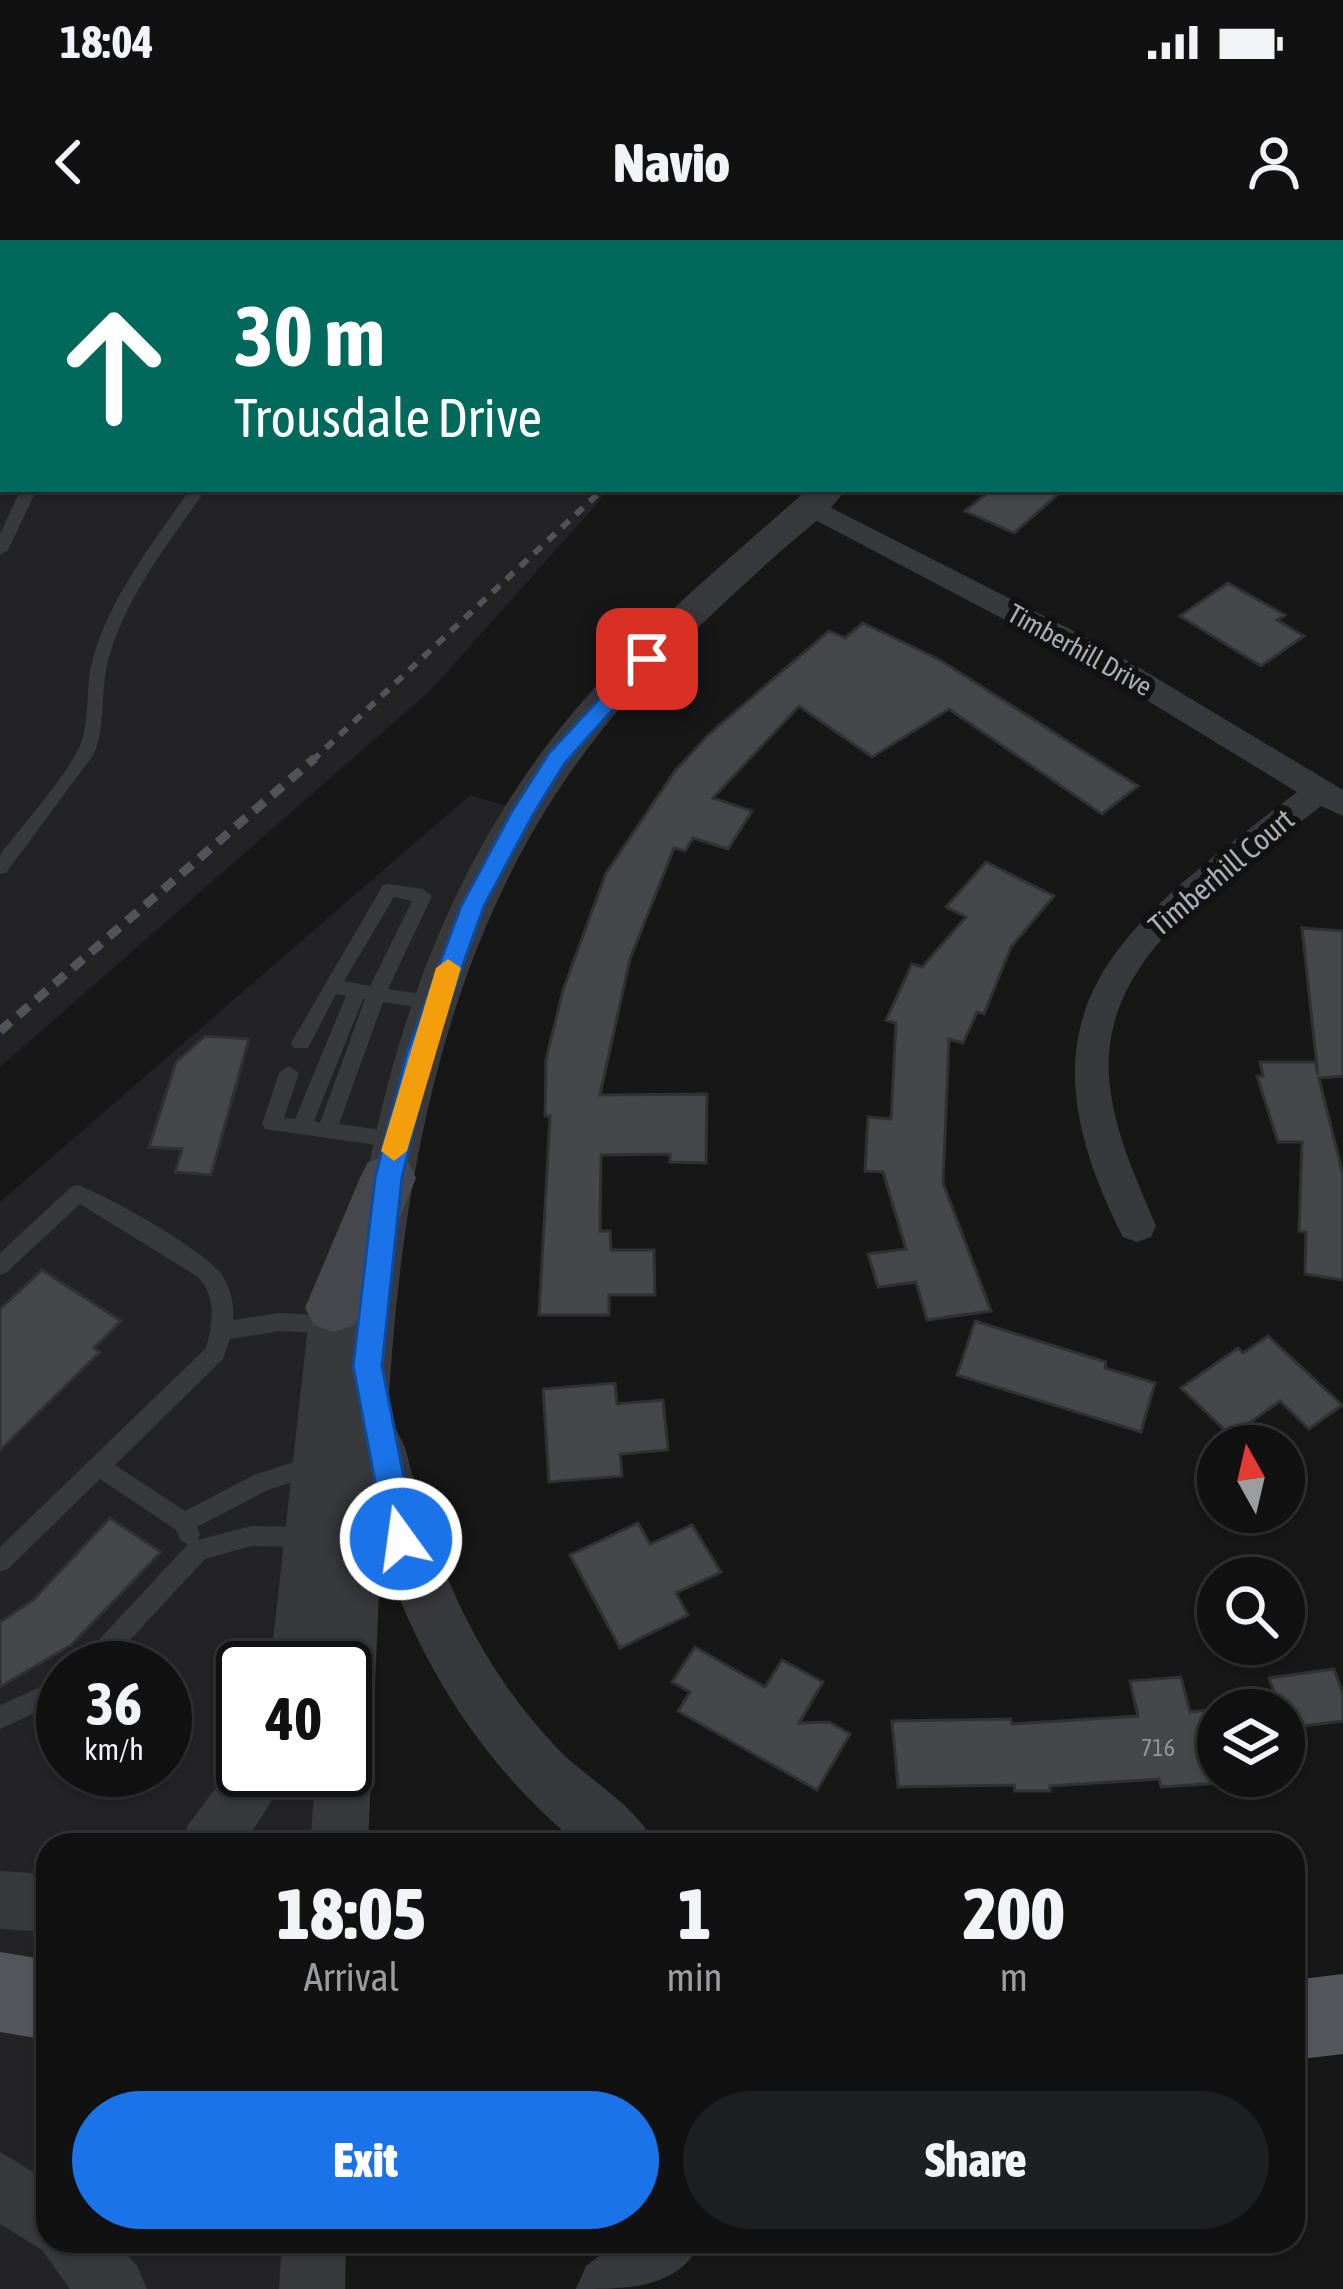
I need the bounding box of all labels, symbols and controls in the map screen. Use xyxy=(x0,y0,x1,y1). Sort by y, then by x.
text: 18:04 xyxy=(60,16,154,68)
icon: back xyxy=(36,129,102,195)
icon: person xyxy=(1241,129,1307,195)
text: Navio xyxy=(613,132,730,193)
icon: ahead xyxy=(36,288,192,444)
text: 30 m xyxy=(234,288,385,384)
text: Trousdale Drive xyxy=(234,387,542,448)
street label: Timberhill Drive xyxy=(1003,598,1157,702)
pin xyxy=(596,608,698,710)
icon: arrive xyxy=(614,626,680,692)
street label: Timberhill Court xyxy=(1142,802,1300,942)
north arrow xyxy=(1197,1425,1305,1533)
map controls xyxy=(1197,1425,1305,1797)
position arrow xyxy=(338,1476,464,1602)
button: search xyxy=(1197,1557,1305,1665)
speed limit sign: 40 xyxy=(216,1641,372,1797)
text: 36 xyxy=(86,1669,142,1738)
button: layers xyxy=(1197,1689,1305,1797)
text: km/h xyxy=(84,1732,144,1766)
house number: 716 xyxy=(1141,1734,1175,1761)
text: 18:05 xyxy=(276,1872,426,1954)
text: 1 xyxy=(678,1872,711,1954)
text: 200 xyxy=(963,1872,1065,1954)
text: Arrival xyxy=(304,1955,399,1999)
text: min xyxy=(667,1955,723,1999)
text: m xyxy=(1000,1955,1028,1999)
button: Exit xyxy=(72,2091,659,2229)
button: Share xyxy=(683,2091,1269,2229)

